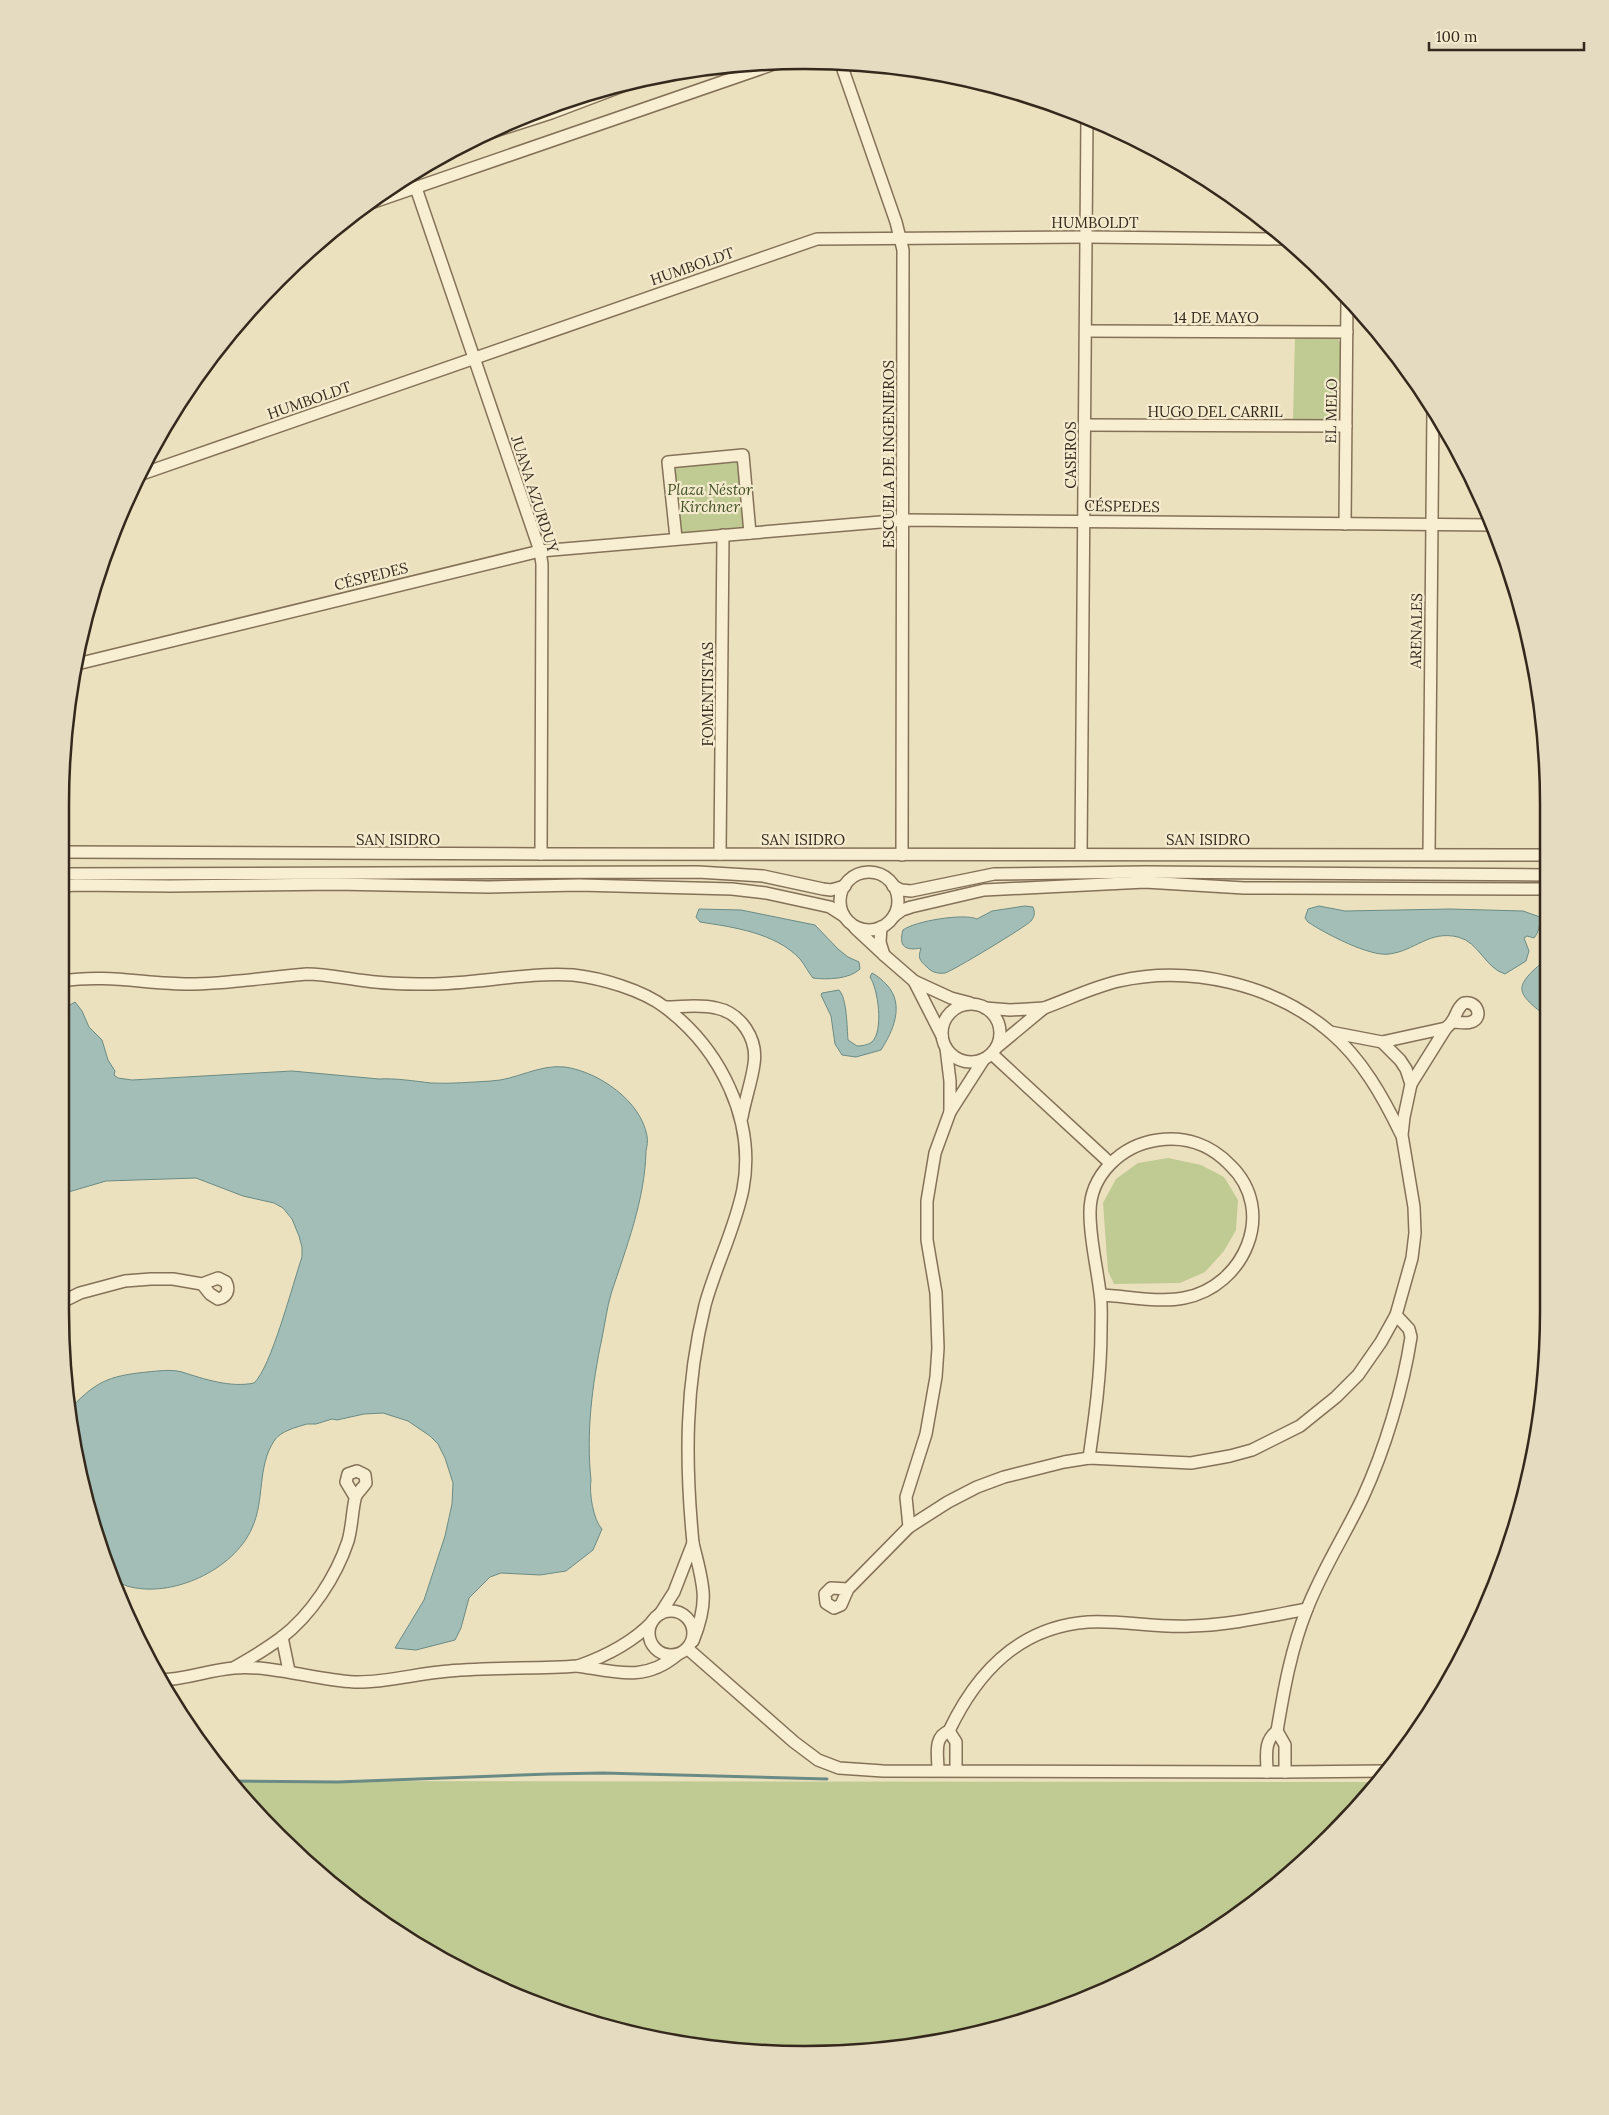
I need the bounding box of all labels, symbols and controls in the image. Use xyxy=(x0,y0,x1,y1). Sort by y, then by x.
scale bar xyxy=(1429,20,1584,52)
text: 100 m xyxy=(1436,27,1477,46)
street label: HUMBOLDT xyxy=(1051,213,1139,232)
street label: HUMBOLDT xyxy=(648,243,737,289)
street label: 14 DE MAYO xyxy=(1173,308,1259,327)
street label: ESCUELA DE INGENIEROS xyxy=(879,360,898,548)
street label: HUMBOLDT xyxy=(265,377,354,423)
street label: EL MELO xyxy=(1321,378,1341,444)
street label: HUGO DEL CARRIL xyxy=(1147,402,1283,421)
street label: CASEROS xyxy=(1061,421,1080,489)
street label: JUANA AZURDUY xyxy=(507,432,563,555)
park label: Plaza Néstor Kirchner xyxy=(667,480,753,516)
street label: CÉSPEDES xyxy=(1084,496,1160,516)
street label: CÉSPEDES xyxy=(332,558,410,594)
street label: ARENALES xyxy=(1406,593,1426,670)
street label: FOMENTISTAS xyxy=(698,642,717,746)
street label: SAN ISIDRO xyxy=(356,830,440,849)
street label: SAN ISIDRO xyxy=(761,830,845,849)
street label: SAN ISIDRO xyxy=(1166,830,1250,849)

